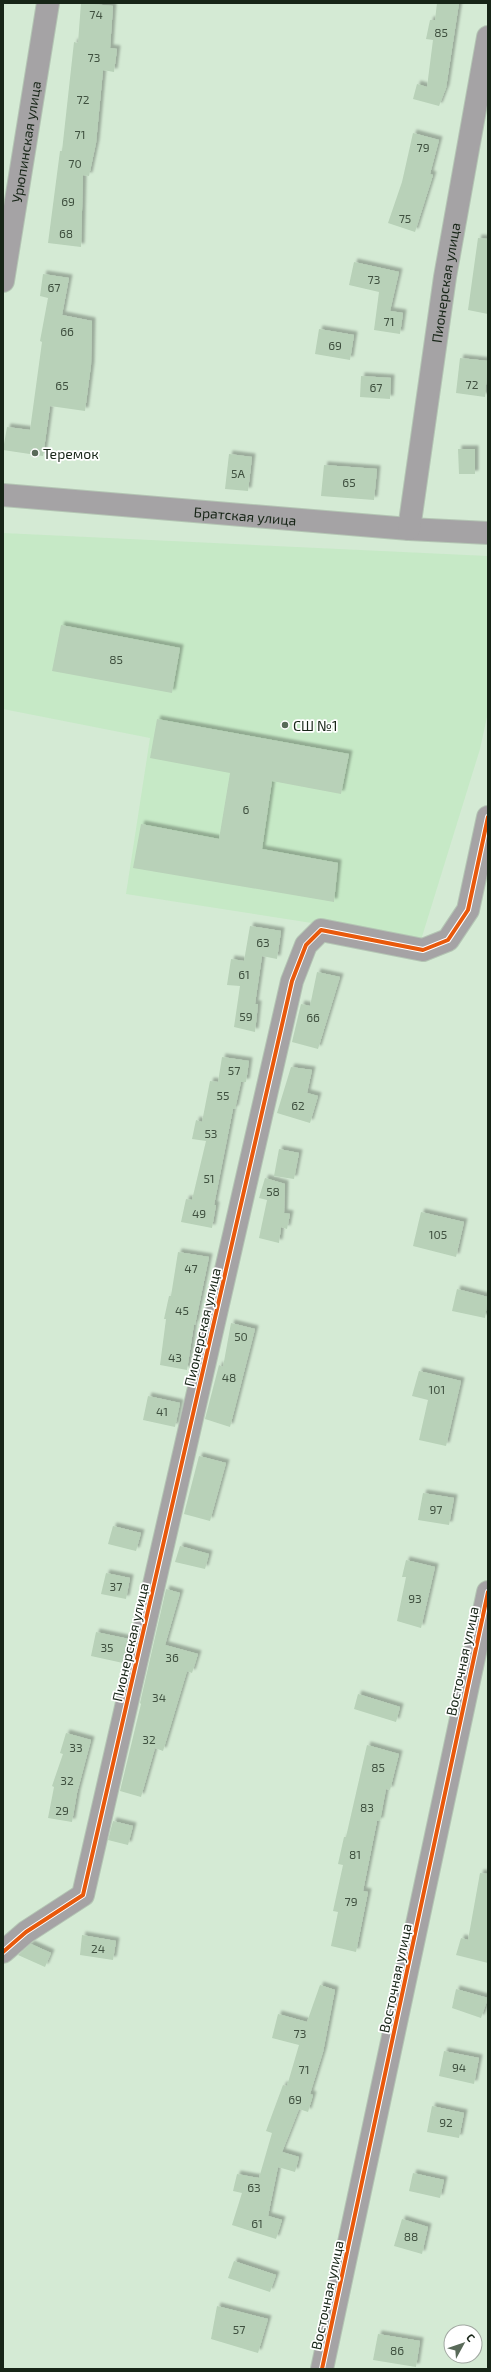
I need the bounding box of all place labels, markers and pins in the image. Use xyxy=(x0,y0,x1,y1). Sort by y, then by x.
place label: Теремок xyxy=(43,445,99,462)
marker: Теремок xyxy=(30,448,40,458)
place label: СШ №1 xyxy=(293,717,338,734)
marker: СШ №1 xyxy=(280,720,290,730)

